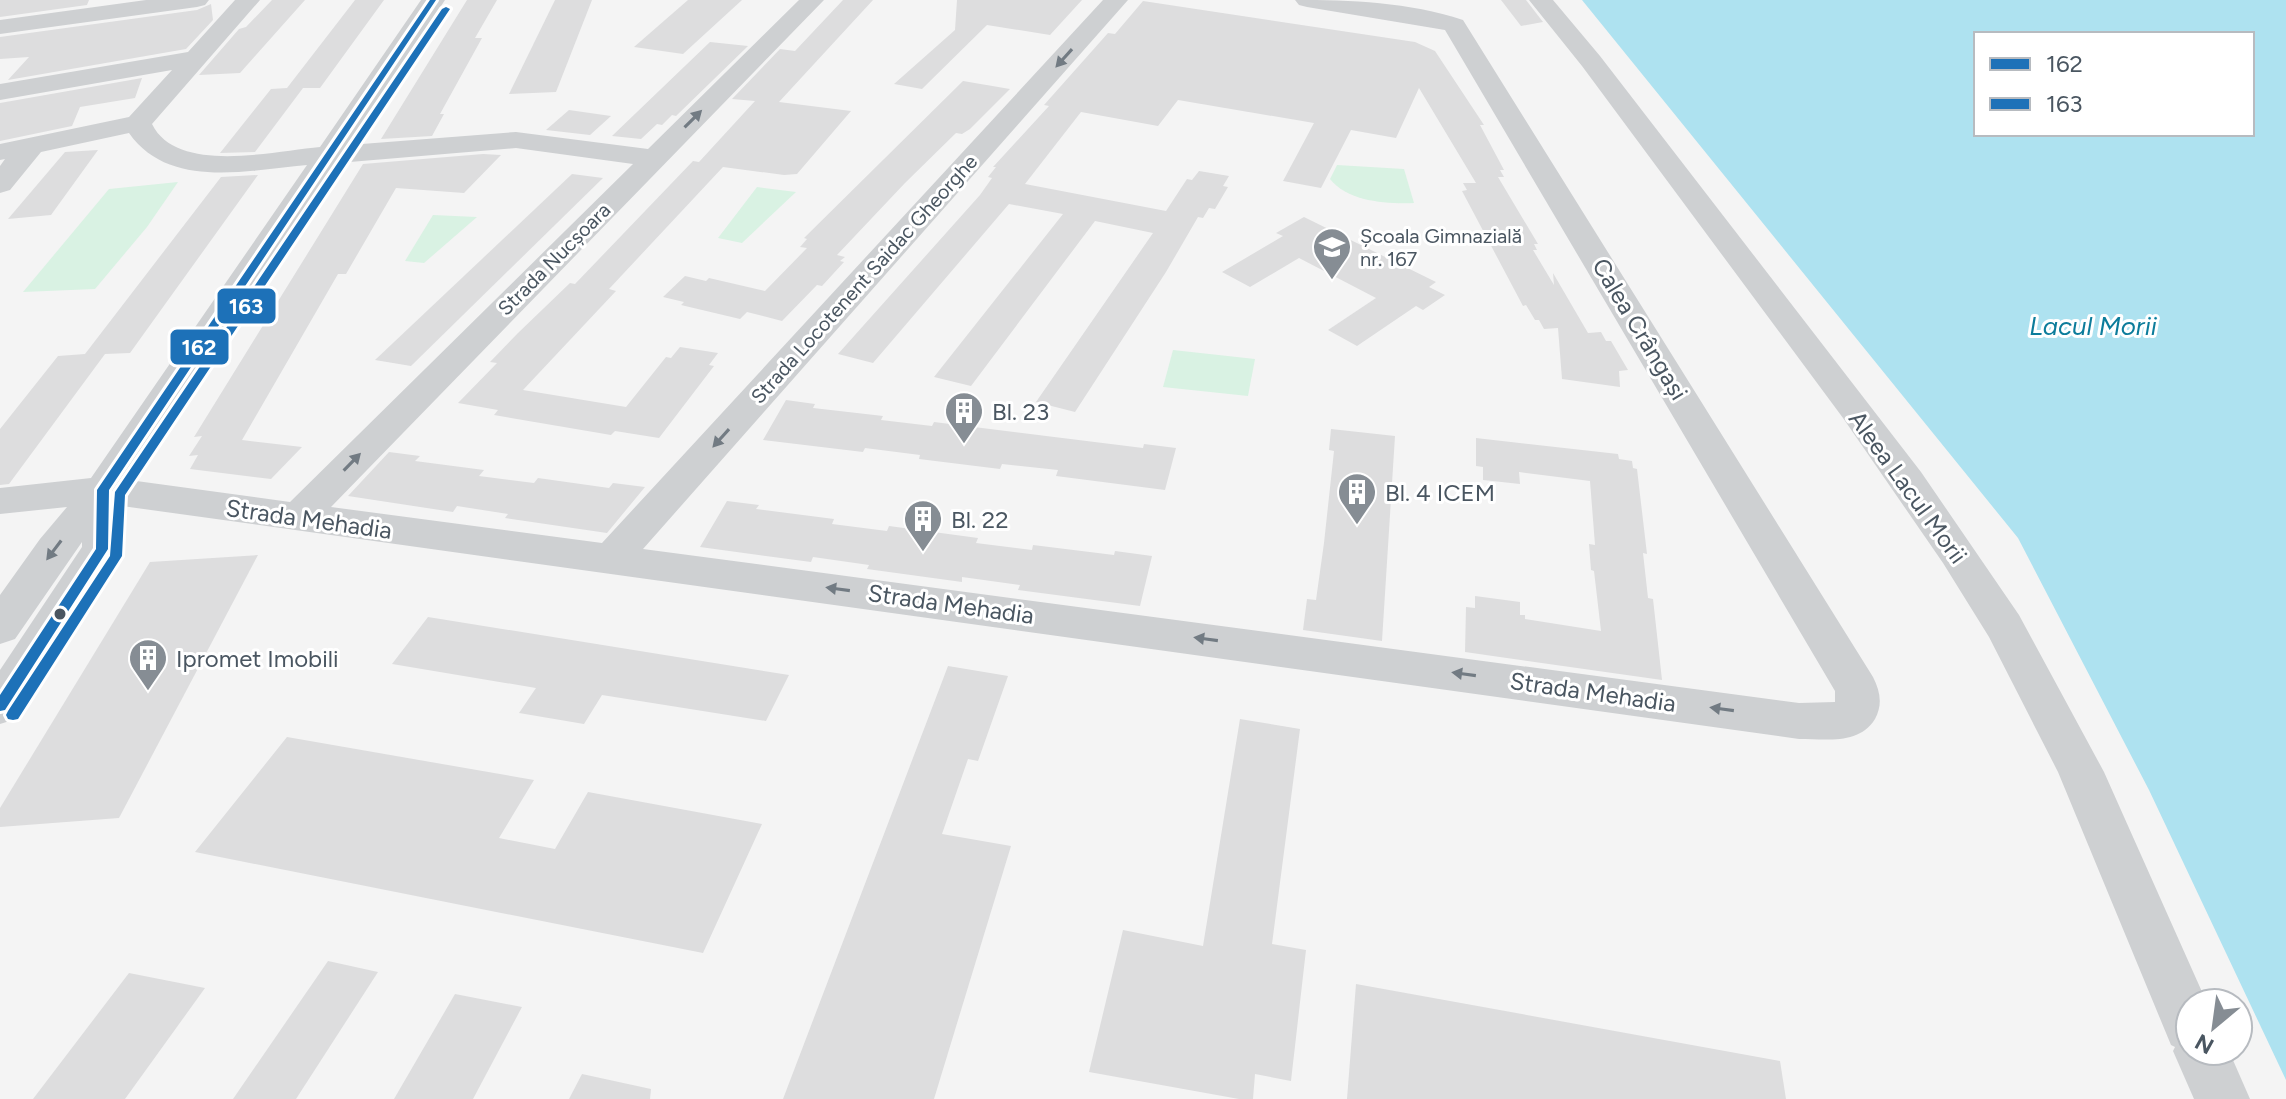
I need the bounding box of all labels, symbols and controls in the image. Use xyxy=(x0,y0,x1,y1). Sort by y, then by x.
legend xyxy=(1974,32,2254,136)
one-way arrow xyxy=(1055,48,1073,67)
text: 162 xyxy=(2046,49,2083,78)
text: 163 xyxy=(2046,89,2083,118)
one-way arrow xyxy=(683,110,702,129)
street label: Strada Locotenent Saidac Gheorghe xyxy=(746,150,982,408)
street label: Strada Nucșoara xyxy=(493,198,615,320)
place label: Școala Gimnazială nr. 167 xyxy=(1360,224,1522,271)
school or university icon: Școala Gimnazială nr. 167 xyxy=(1311,226,1353,281)
street label: Calea Crângași xyxy=(1586,253,1694,405)
line badge: 163 xyxy=(216,287,277,325)
text: 163 xyxy=(229,293,263,320)
water label: Lacul Morii xyxy=(2029,310,2158,342)
line badge: 162 xyxy=(169,328,230,366)
text: 162 xyxy=(182,334,216,361)
building icon: Bl. 23 xyxy=(943,390,985,445)
place label: Bl. 23 xyxy=(992,397,1049,426)
street label: Aleea Lacul Morii xyxy=(1843,405,1973,569)
one-way arrow xyxy=(712,428,730,447)
one-way arrow xyxy=(342,453,360,472)
building icon: Bl. 4 ICEM xyxy=(1336,471,1378,526)
place label: Bl. 4 ICEM xyxy=(1385,478,1495,507)
street label: Strada Mehadia xyxy=(224,493,394,545)
building icon: Bl. 22 xyxy=(902,498,944,553)
place label: Bl. 22 xyxy=(951,505,1009,534)
one-way arrow xyxy=(46,540,62,561)
street label: Strada Mehadia xyxy=(866,578,1036,630)
one-way arrow xyxy=(825,582,850,595)
unlabelled marker xyxy=(52,606,68,622)
one-way arrow xyxy=(1193,632,1218,645)
building icon: Ipromet Imobili xyxy=(127,637,169,692)
place label: Ipromet Imobili xyxy=(176,644,339,673)
street label: Strada Mehadia xyxy=(1508,666,1678,718)
one-way arrow xyxy=(1451,667,1476,680)
one-way arrow xyxy=(1709,702,1734,715)
north arrow xyxy=(2174,987,2254,1067)
text: N xyxy=(2191,1028,2219,1060)

